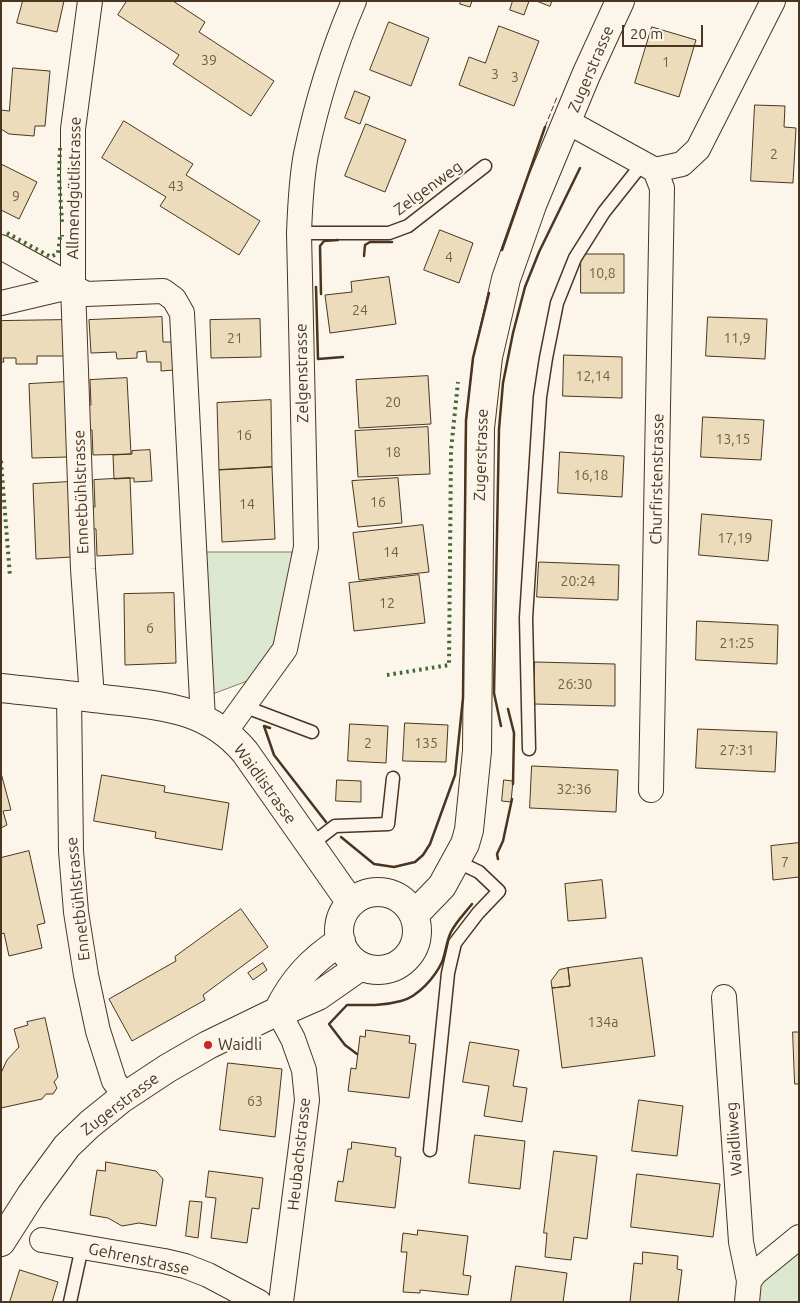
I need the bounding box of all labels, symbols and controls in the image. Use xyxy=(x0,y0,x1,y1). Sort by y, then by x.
scale bar xyxy=(625,15,706,47)
street label: Zugerstrasse xyxy=(564,23,618,115)
text: 20 m xyxy=(630,25,663,42)
house number: 39 xyxy=(201,52,217,68)
house number: 1 xyxy=(662,54,670,70)
house number: 3 xyxy=(491,66,499,82)
house number: 3 xyxy=(511,69,519,85)
street label: Allmendgütlistrasse xyxy=(63,116,85,260)
house number: 2 xyxy=(770,146,778,162)
street label: Zelgenweg xyxy=(390,157,466,219)
house number: 43 xyxy=(168,178,184,194)
house number: 9 xyxy=(12,188,20,204)
house number: 4 xyxy=(445,249,453,265)
house number: 10,8 xyxy=(588,265,616,281)
house number: 24 xyxy=(352,302,368,318)
street label: Zelgenstrasse xyxy=(292,323,312,423)
house number: 21 xyxy=(227,330,243,346)
house number: 11,9 xyxy=(723,330,751,346)
house number: 12,14 xyxy=(575,368,611,384)
house number: 20 xyxy=(385,394,401,410)
street label: Zugerstrasse xyxy=(470,408,492,502)
street label: Churfirstenstrasse xyxy=(646,413,668,545)
house number: 16 xyxy=(236,427,252,443)
street label: Ennetbühlstrasse xyxy=(69,429,93,555)
house number: 13,15 xyxy=(715,431,751,447)
house number: 18 xyxy=(385,444,401,460)
house number: 16,18 xyxy=(573,467,609,483)
house number: 16 xyxy=(370,494,386,510)
house number: 14 xyxy=(239,496,255,512)
house number: 17,19 xyxy=(717,530,753,546)
house number: 14 xyxy=(383,544,399,560)
house number: 20:24 xyxy=(560,573,596,589)
house number: 12 xyxy=(379,595,395,611)
house number: 6 xyxy=(146,620,154,636)
house number: 21:25 xyxy=(719,635,755,651)
house number: 26:30 xyxy=(557,676,593,692)
house number: 2 xyxy=(364,735,372,751)
house number: 135 xyxy=(414,735,438,751)
street label: Waidlistrasse xyxy=(230,740,300,828)
house number: 27:31 xyxy=(719,742,755,758)
house number: 32:36 xyxy=(556,781,592,797)
street label: Ennetbühlstrasse xyxy=(62,836,94,962)
house number: 7 xyxy=(781,854,789,870)
house number: 134a xyxy=(588,1014,618,1030)
place label: Waidli xyxy=(218,1035,262,1055)
marker: Waidli xyxy=(202,1039,214,1051)
street label: Zugerstrasse xyxy=(77,1069,163,1139)
house number: 63 xyxy=(247,1093,263,1109)
street label: Heubachstrasse xyxy=(284,1097,314,1211)
street label: Waidliweg xyxy=(722,1101,746,1177)
street label: Gehrenstrasse xyxy=(87,1239,191,1279)

